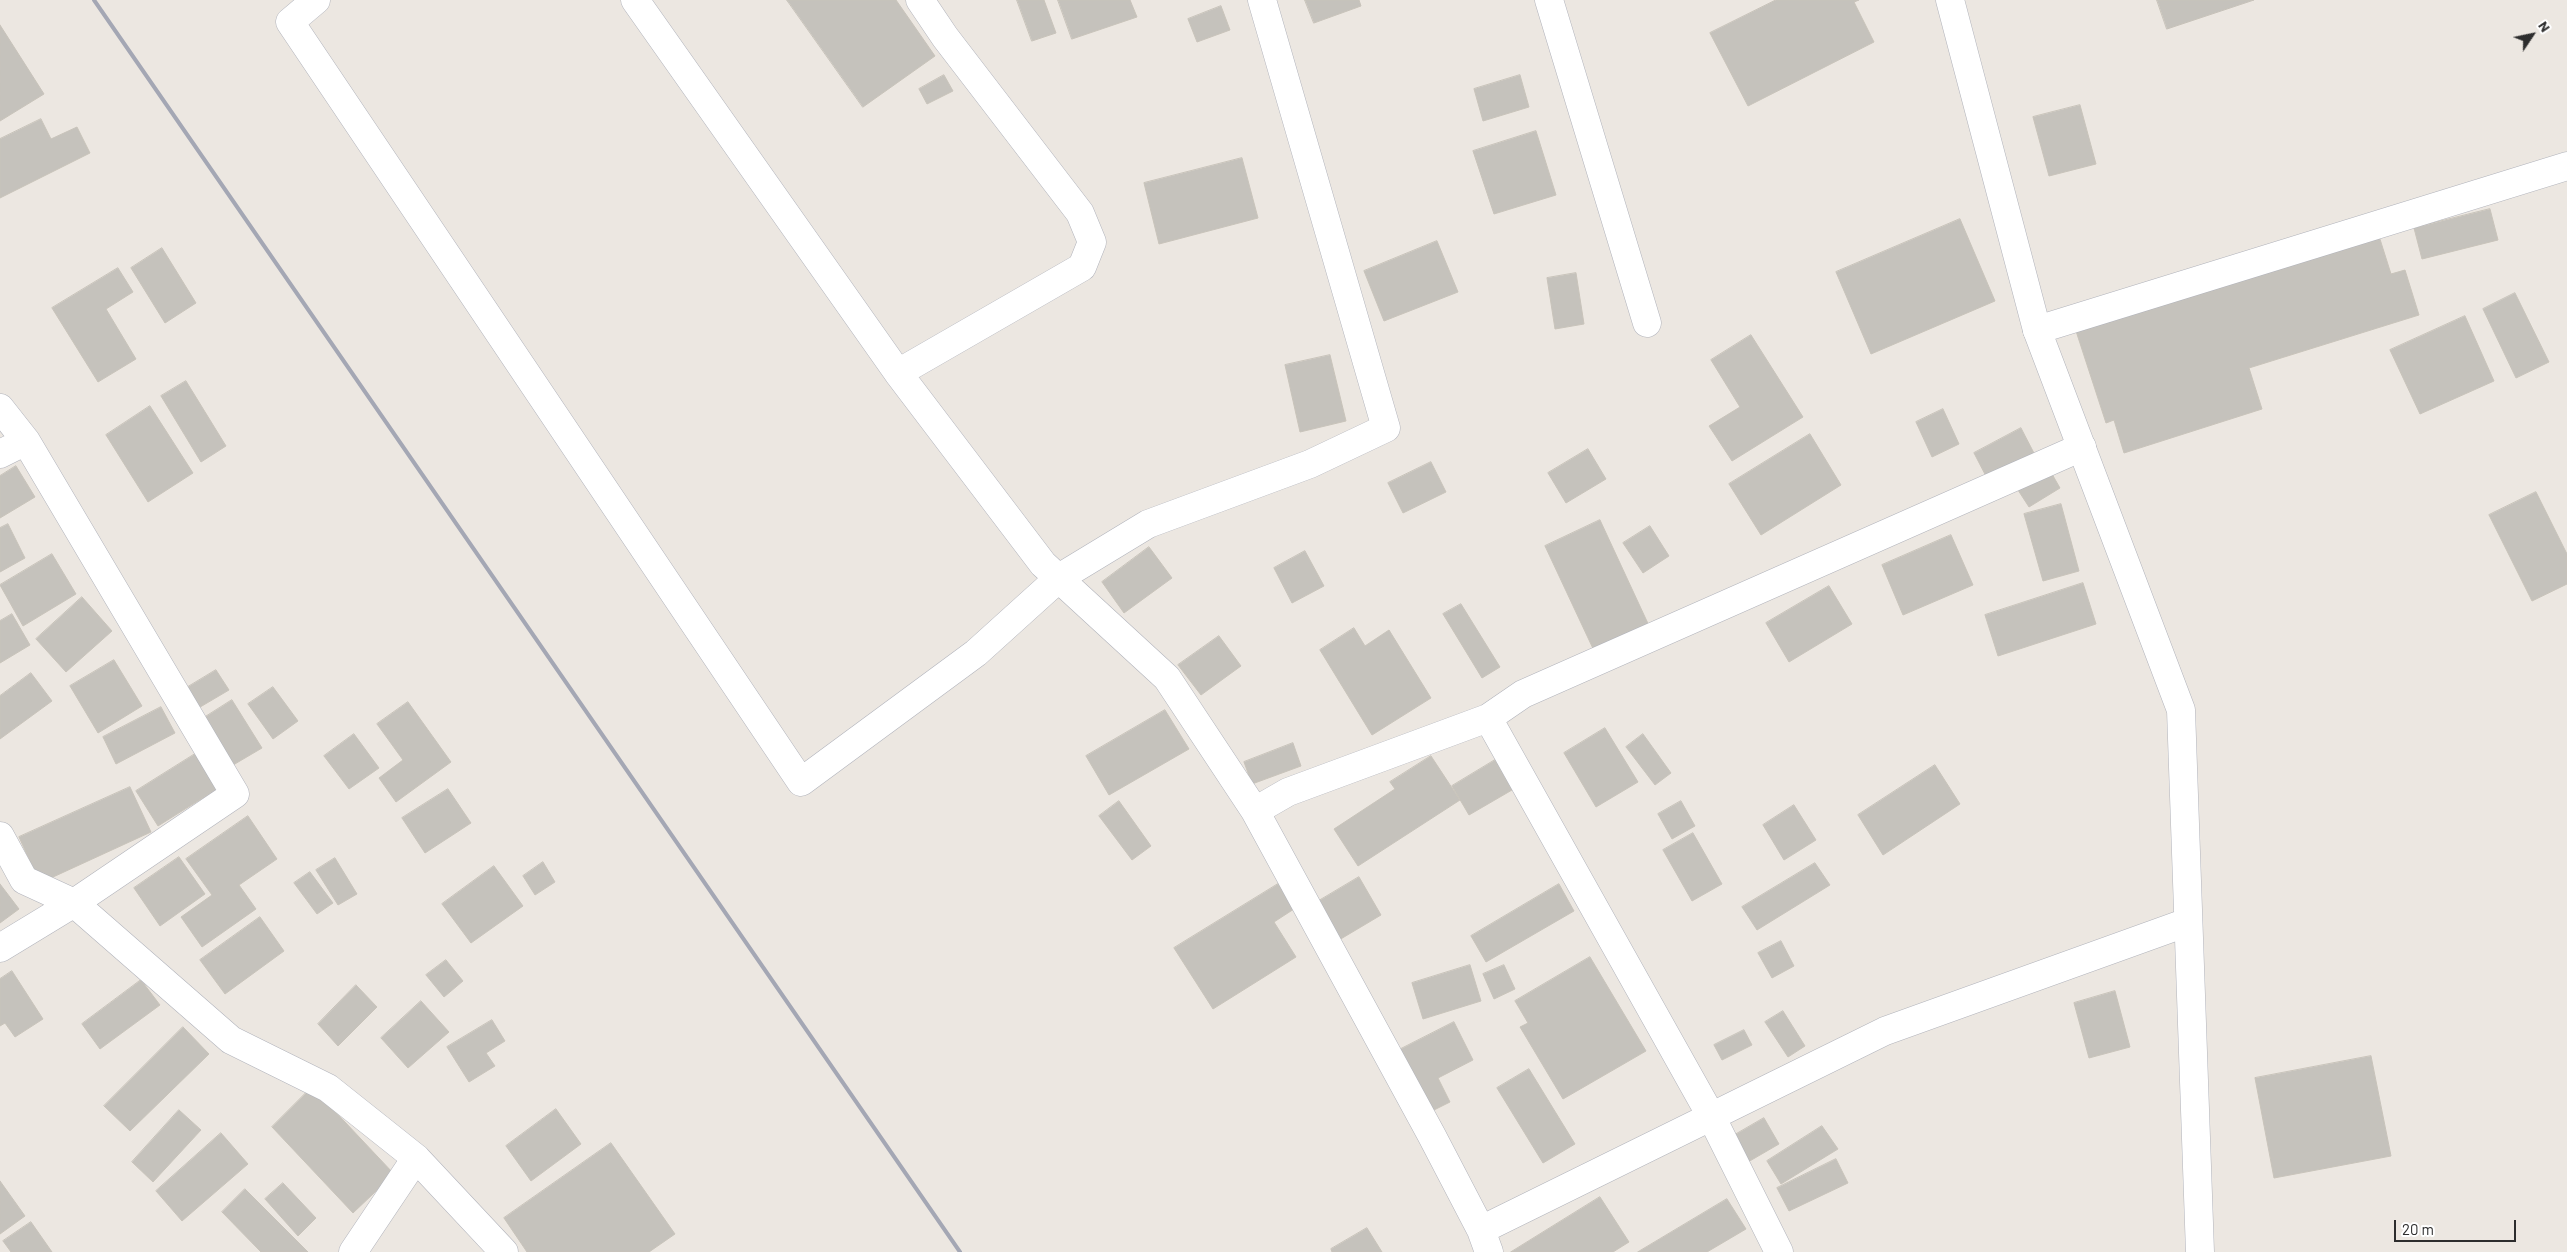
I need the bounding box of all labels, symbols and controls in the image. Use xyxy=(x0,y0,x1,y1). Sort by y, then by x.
north arrow xyxy=(2507,10,2557,60)
text: N xyxy=(2535,18,2555,35)
scale bar xyxy=(2397,1210,2520,1242)
text: 20 m xyxy=(2402,1220,2434,1238)

